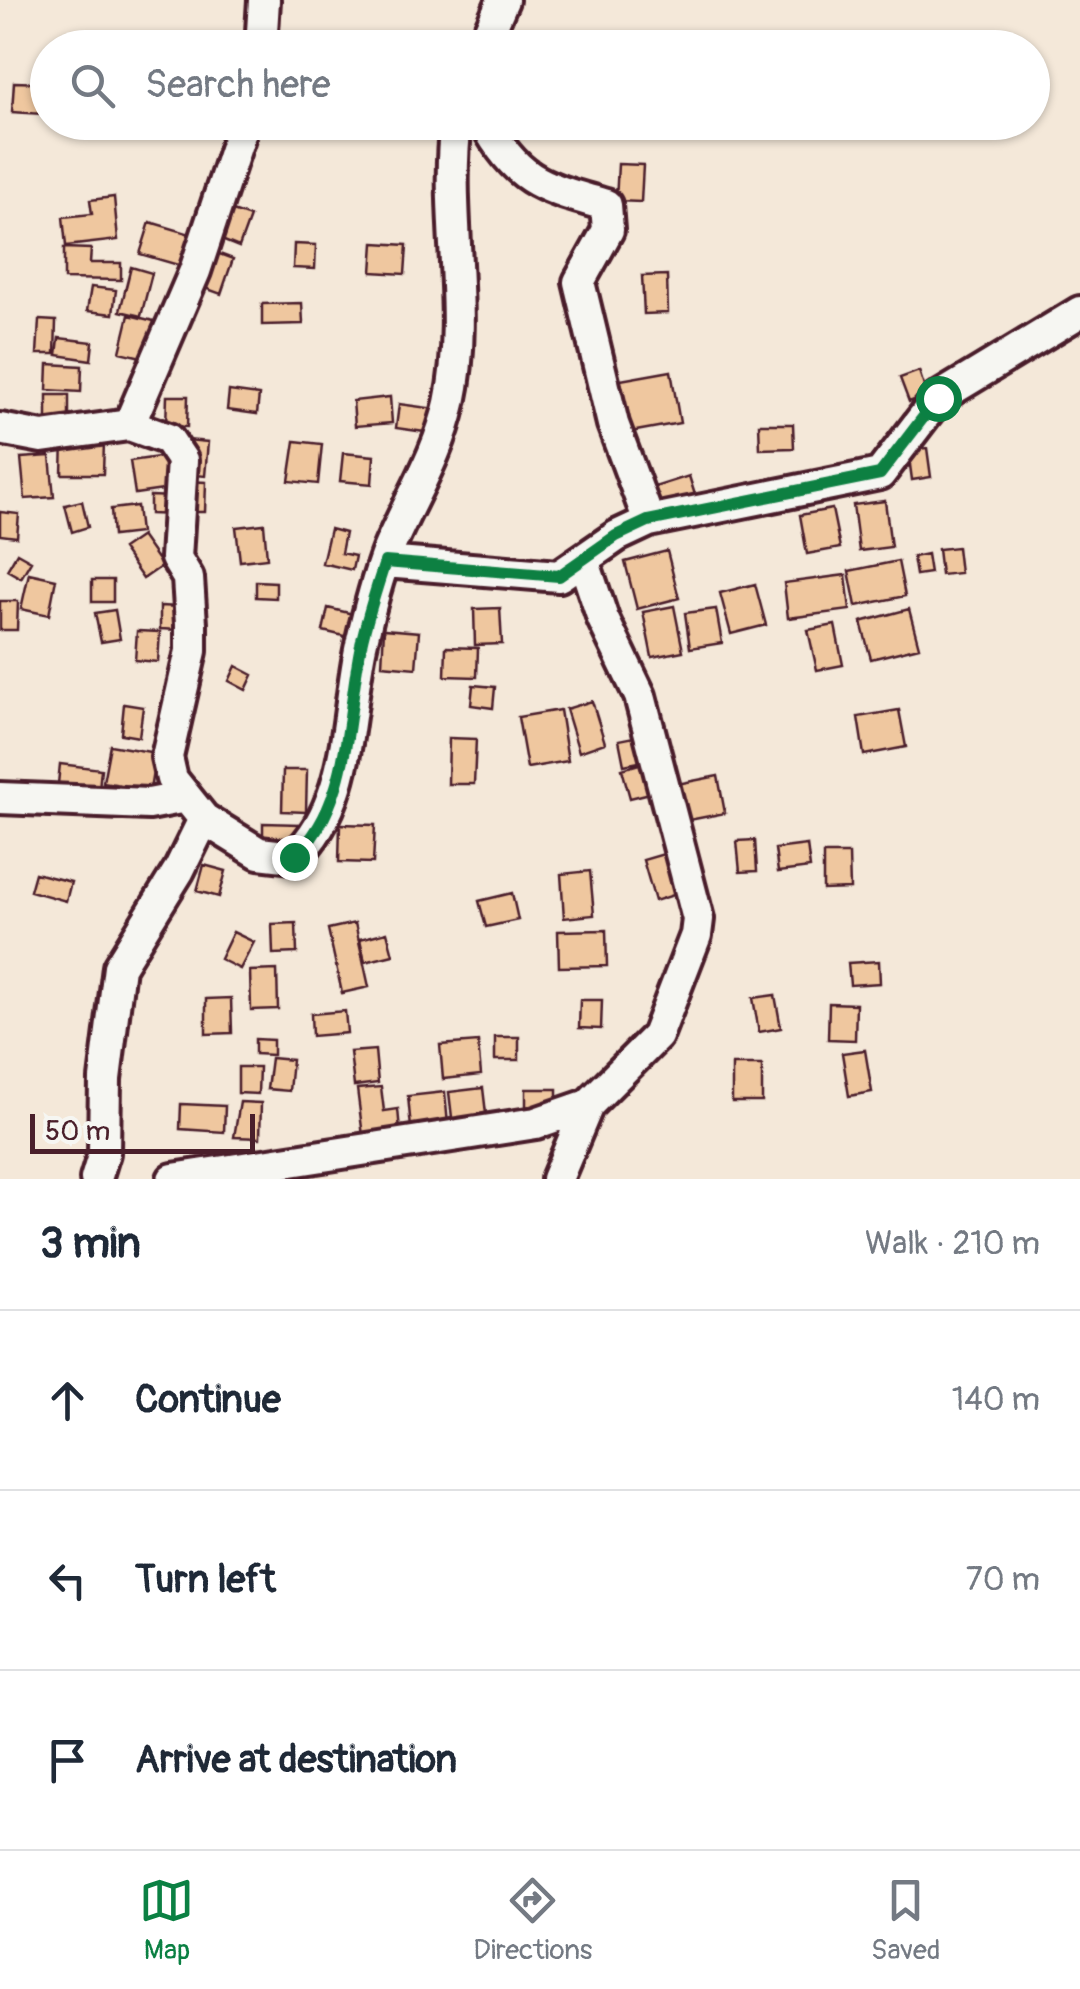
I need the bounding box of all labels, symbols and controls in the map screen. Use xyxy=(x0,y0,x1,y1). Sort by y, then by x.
search box xyxy=(30,30,1050,140)
icon: search xyxy=(65,58,120,113)
text: Search here xyxy=(145,61,331,109)
route start xyxy=(916,376,962,422)
route end xyxy=(272,835,318,881)
scale bar xyxy=(30,1109,255,1154)
text: 50 m xyxy=(45,1114,110,1149)
text: 3 min xyxy=(40,1218,141,1270)
text: Walk · 210 m xyxy=(865,1224,1040,1264)
icon: ahead xyxy=(40,1373,95,1428)
text: Continue xyxy=(135,1376,281,1424)
text: 140 m xyxy=(952,1380,1040,1420)
icon: left xyxy=(40,1553,95,1608)
text: Turn left xyxy=(135,1556,276,1604)
text: 70 m xyxy=(966,1560,1040,1600)
icon: arrive xyxy=(40,1733,95,1788)
text: Arrive at destination xyxy=(135,1736,457,1784)
tab: Map xyxy=(139,1873,194,1968)
tab: Directions xyxy=(473,1873,592,1968)
tab: Saved xyxy=(871,1873,941,1968)

